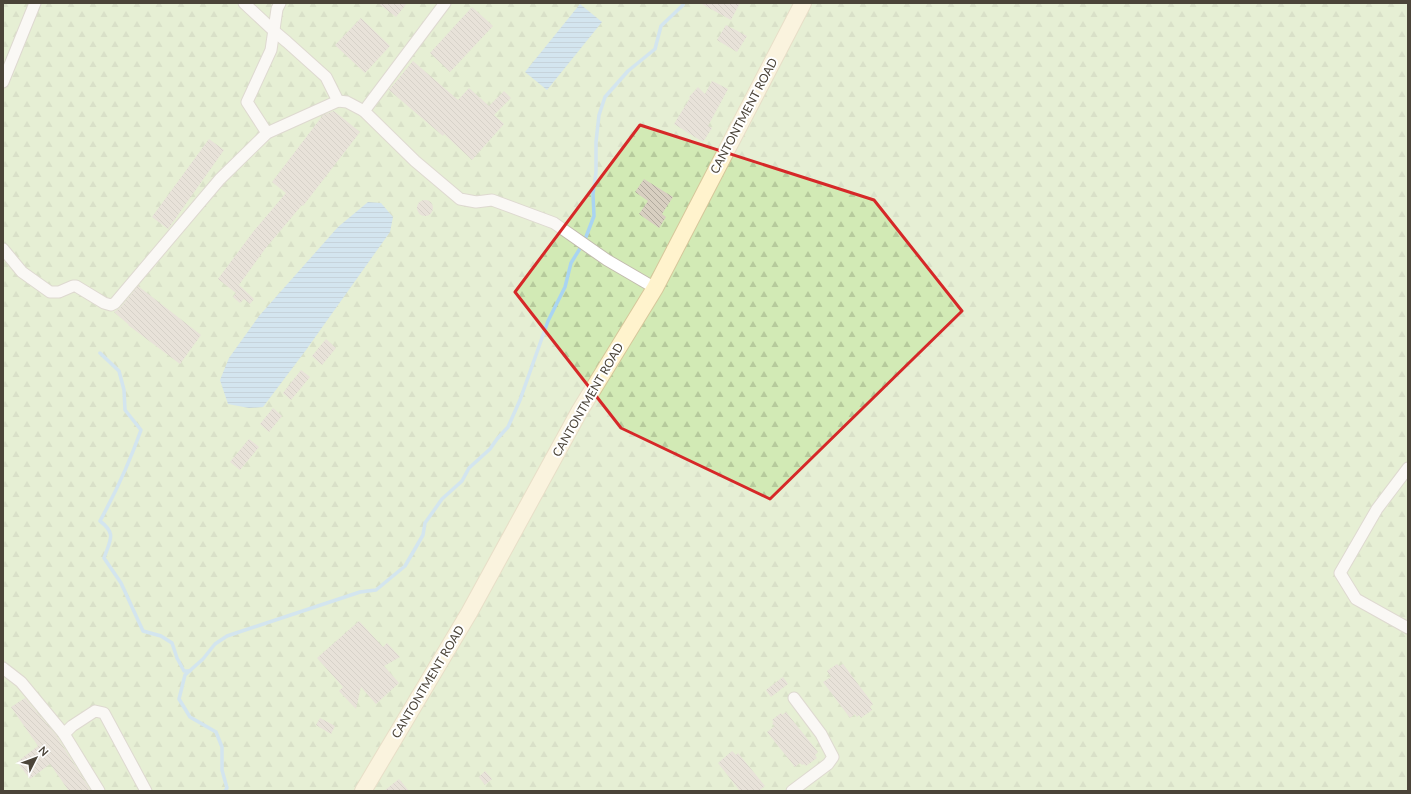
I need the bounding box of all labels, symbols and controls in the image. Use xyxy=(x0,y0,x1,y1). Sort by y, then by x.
street label: CANTONTMENT ROAD xyxy=(707,55,780,176)
street label: CANTONTMENT ROAD xyxy=(549,340,626,459)
street label: CANTONTMENT ROAD xyxy=(388,623,467,741)
north arrow xyxy=(16,738,56,778)
text: N xyxy=(36,743,51,758)

